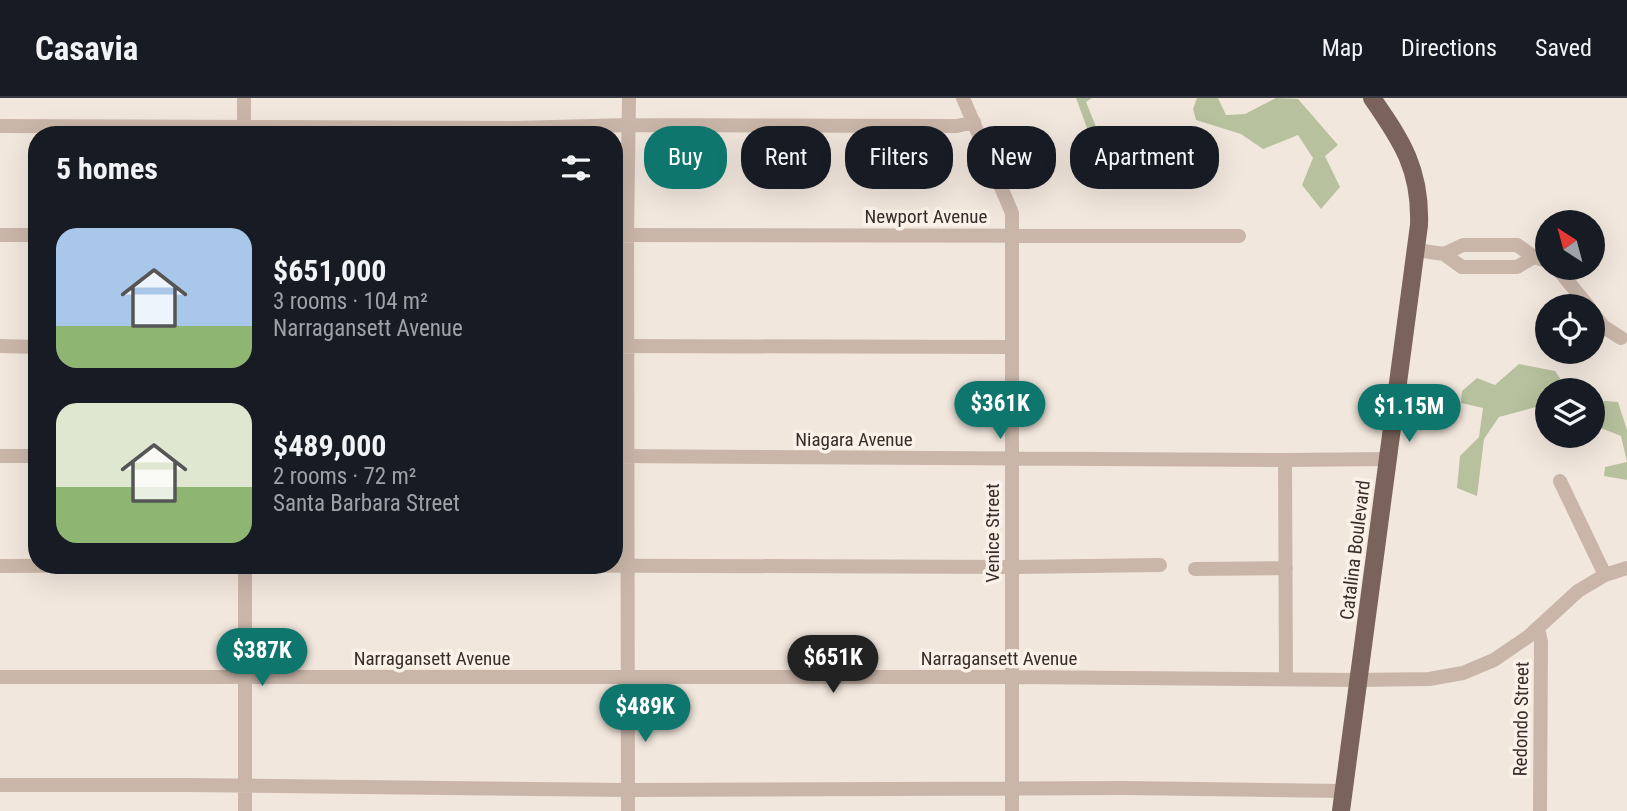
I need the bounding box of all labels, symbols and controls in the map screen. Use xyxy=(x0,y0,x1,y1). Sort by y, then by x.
text: Casavia xyxy=(35,29,138,68)
text: Map xyxy=(1322,34,1363,62)
text: Directions xyxy=(1401,34,1497,62)
text: Saved xyxy=(1535,34,1592,62)
chip: Buy xyxy=(644,126,727,189)
chip: Rent xyxy=(741,126,831,189)
chip: Filters xyxy=(845,126,953,189)
chip: New xyxy=(967,126,1056,189)
chip: Apartment xyxy=(1070,126,1219,189)
icon: filters xyxy=(557,149,595,187)
text: 5 homes xyxy=(56,151,158,186)
street label: Newport Avenue xyxy=(865,205,988,228)
north arrow xyxy=(1535,210,1605,280)
map controls xyxy=(1535,210,1605,448)
text: $651,000 xyxy=(273,253,386,288)
icon: home xyxy=(112,256,196,340)
text: 3 rooms · 104 m² xyxy=(273,288,428,315)
button: locate xyxy=(1535,294,1605,364)
text: Narragansett Avenue xyxy=(273,315,463,342)
button: layers xyxy=(1535,378,1605,448)
pin: $361K xyxy=(951,382,1049,441)
pin: $1.15M xyxy=(1352,384,1466,444)
text: $361K xyxy=(970,390,1030,417)
text: $1.15M xyxy=(1374,393,1444,420)
text: $489,000 xyxy=(273,428,386,463)
street label: Niagara Avenue xyxy=(795,428,913,451)
icon: home xyxy=(112,431,196,515)
text: 2 rooms · 72 m² xyxy=(273,463,416,490)
street label: Catalina Boulevard xyxy=(1335,479,1375,621)
street label: Venice Street xyxy=(981,483,1004,583)
text: Santa Barbara Street xyxy=(273,490,460,517)
pin: $387K xyxy=(213,628,311,688)
pin: $651K xyxy=(784,636,882,695)
text: $387K xyxy=(232,637,292,664)
text: $651K xyxy=(803,644,863,671)
street label: Narragansett Avenue xyxy=(354,647,510,670)
street label: Narragansett Avenue xyxy=(921,647,1077,670)
street label: Redondo Street xyxy=(1508,661,1534,777)
pin: $489K xyxy=(596,684,694,744)
text: $489K xyxy=(615,693,675,720)

